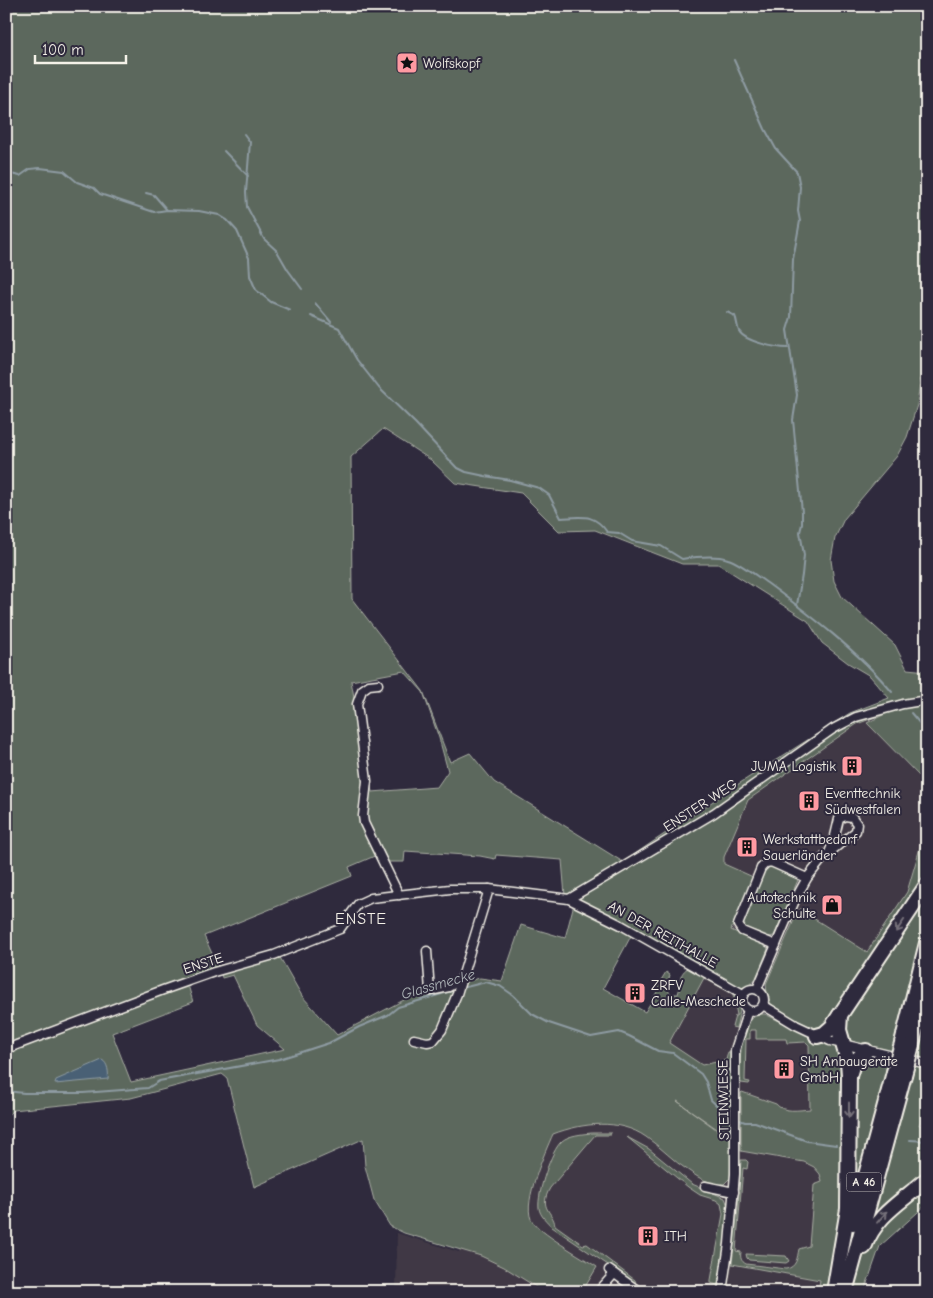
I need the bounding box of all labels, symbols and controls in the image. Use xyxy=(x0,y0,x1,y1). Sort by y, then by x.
scale bar xyxy=(35,32,126,64)
text: 100 m xyxy=(42,41,84,59)
place icon: Wolfskopf xyxy=(395,51,419,75)
place label: Wolfskopf xyxy=(423,55,481,72)
building icon: JUMA Logistik xyxy=(840,754,864,778)
place label: JUMA Logistik xyxy=(751,758,836,775)
street label: ENSTER WEG xyxy=(660,775,740,836)
place label: Eventtechnik Südwestfalen xyxy=(825,785,901,818)
building icon: Eventtechnik Südwestfalen xyxy=(797,789,821,813)
place label: Werkstattbedarf Sauerländer xyxy=(763,831,858,864)
building icon: Werkstattbedarf Sauerländer xyxy=(735,835,759,859)
place label: Autotechnik Schulte xyxy=(747,889,816,922)
shop icon: Autotechnik Schulte xyxy=(820,893,844,917)
street label: AN DER REITHALLE xyxy=(605,897,720,972)
district label: ENSTE xyxy=(335,910,387,928)
one-way arrow xyxy=(895,919,906,933)
street label: ENSTE xyxy=(181,949,225,978)
water label: Glassmecke xyxy=(399,965,478,1003)
place label: ZRFV Calle-Meschede xyxy=(651,977,746,1010)
building icon: ZRFV Calle-Meschede xyxy=(623,981,647,1005)
place label: SH Anbaugeräte GmbH xyxy=(800,1053,898,1086)
building icon: SH Anbaugeräte GmbH xyxy=(772,1057,796,1081)
street label: STEINWIESE xyxy=(714,1060,733,1140)
one-way arrow xyxy=(844,1102,854,1118)
road number: A 46 xyxy=(846,1172,882,1192)
one-way arrow xyxy=(877,1210,888,1223)
building icon: ITH xyxy=(636,1224,660,1248)
place label: ITH xyxy=(664,1228,687,1245)

